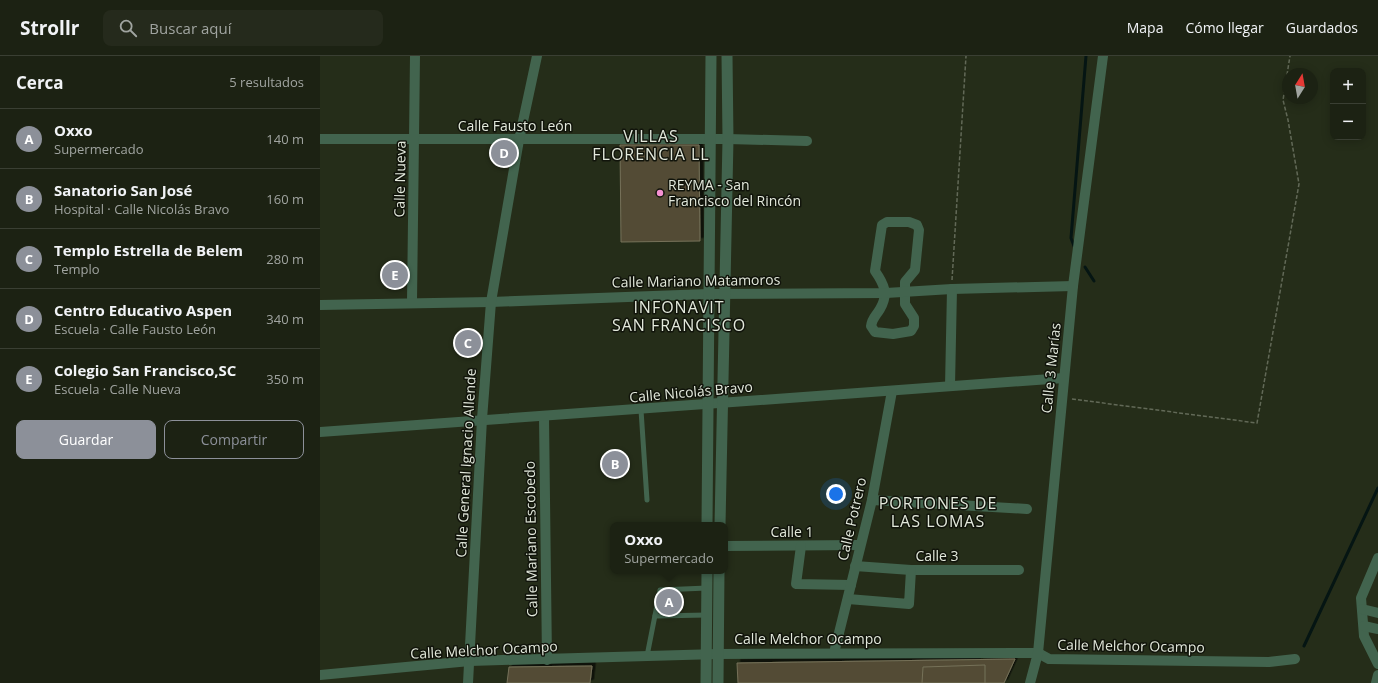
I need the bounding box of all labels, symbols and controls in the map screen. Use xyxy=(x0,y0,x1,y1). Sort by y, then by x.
search box xyxy=(103,10,383,46)
text: Strollr xyxy=(20,15,79,41)
icon: search xyxy=(117,17,139,39)
text: Buscar aquí xyxy=(149,18,231,38)
text: Mapa xyxy=(1127,18,1163,37)
text: Cómo llegar xyxy=(1185,18,1264,37)
text: Guardados xyxy=(1286,18,1358,37)
north arrow xyxy=(1282,68,1318,104)
map controls xyxy=(1330,68,1366,140)
button: + xyxy=(1330,68,1366,104)
text: Cerca xyxy=(16,71,64,94)
text: 5 resultados xyxy=(229,73,304,91)
button: − xyxy=(1330,104,1366,140)
street label: Calle Fausto León xyxy=(458,116,572,135)
text: Oxxo xyxy=(54,120,93,140)
district label: VILLAS FLORENCIA LL xyxy=(592,125,710,165)
text: A xyxy=(25,130,33,148)
text: 140 m xyxy=(266,130,304,148)
pin: D xyxy=(491,138,517,168)
text: Supermercado xyxy=(54,140,144,158)
street label: Calle Nueva xyxy=(389,140,410,218)
place label: REYMA - San Francisco del Rincón xyxy=(668,175,801,210)
text: Sanatorio San José xyxy=(54,180,192,200)
marker: REYMA - San Francisco del Rincón xyxy=(655,188,665,198)
text: B xyxy=(25,190,33,208)
text: 160 m xyxy=(266,190,304,208)
text: Hospital · Calle Nicolás Bravo xyxy=(54,200,229,218)
text: Templo Estrella de Belem xyxy=(54,240,243,260)
text: C xyxy=(25,250,33,268)
text: 280 m xyxy=(266,250,304,268)
text: Templo xyxy=(54,260,100,278)
pin: E xyxy=(382,260,408,290)
street label: Calle Mariano Matamoros xyxy=(612,270,781,291)
district label: INFONAVIT SAN FRANCISCO xyxy=(612,296,746,336)
text: Centro Educativo Aspen xyxy=(54,300,232,320)
text: D xyxy=(24,310,34,328)
text: 340 m xyxy=(266,310,304,328)
text: Escuela · Calle Fausto León xyxy=(54,320,216,338)
street label: Calle 3 Marías xyxy=(1036,321,1065,414)
pin: C xyxy=(455,328,481,358)
text: Colegio San Francisco,SC xyxy=(54,360,236,380)
street label: Calle General Ignacio Allende xyxy=(451,368,480,558)
text: E xyxy=(25,370,33,388)
text: 350 m xyxy=(266,370,304,388)
street label: Calle Nicolás Bravo xyxy=(628,377,754,406)
text: Escuela · Calle Nueva xyxy=(54,380,181,398)
button: Guardar xyxy=(16,420,156,459)
button: Compartir xyxy=(164,420,304,459)
pin: B xyxy=(602,449,628,479)
street label: Calle Mariano Escobedo xyxy=(520,461,541,617)
street label: Calle Potrero xyxy=(833,475,870,562)
your location xyxy=(826,484,846,504)
district label: PORTONES DE LAS LOMAS xyxy=(879,492,997,532)
popup xyxy=(610,522,728,574)
street label: Calle 1 xyxy=(770,522,814,541)
text: Oxxo xyxy=(624,529,663,549)
street label: Calle 3 xyxy=(915,546,959,565)
text: Supermercado xyxy=(624,549,714,567)
pin: A xyxy=(656,587,682,617)
street label: Calle Melchor Ocampo xyxy=(734,629,882,648)
street label: Calle Melchor Ocampo xyxy=(1057,635,1205,656)
street label: Calle Melchor Ocampo xyxy=(410,636,558,663)

